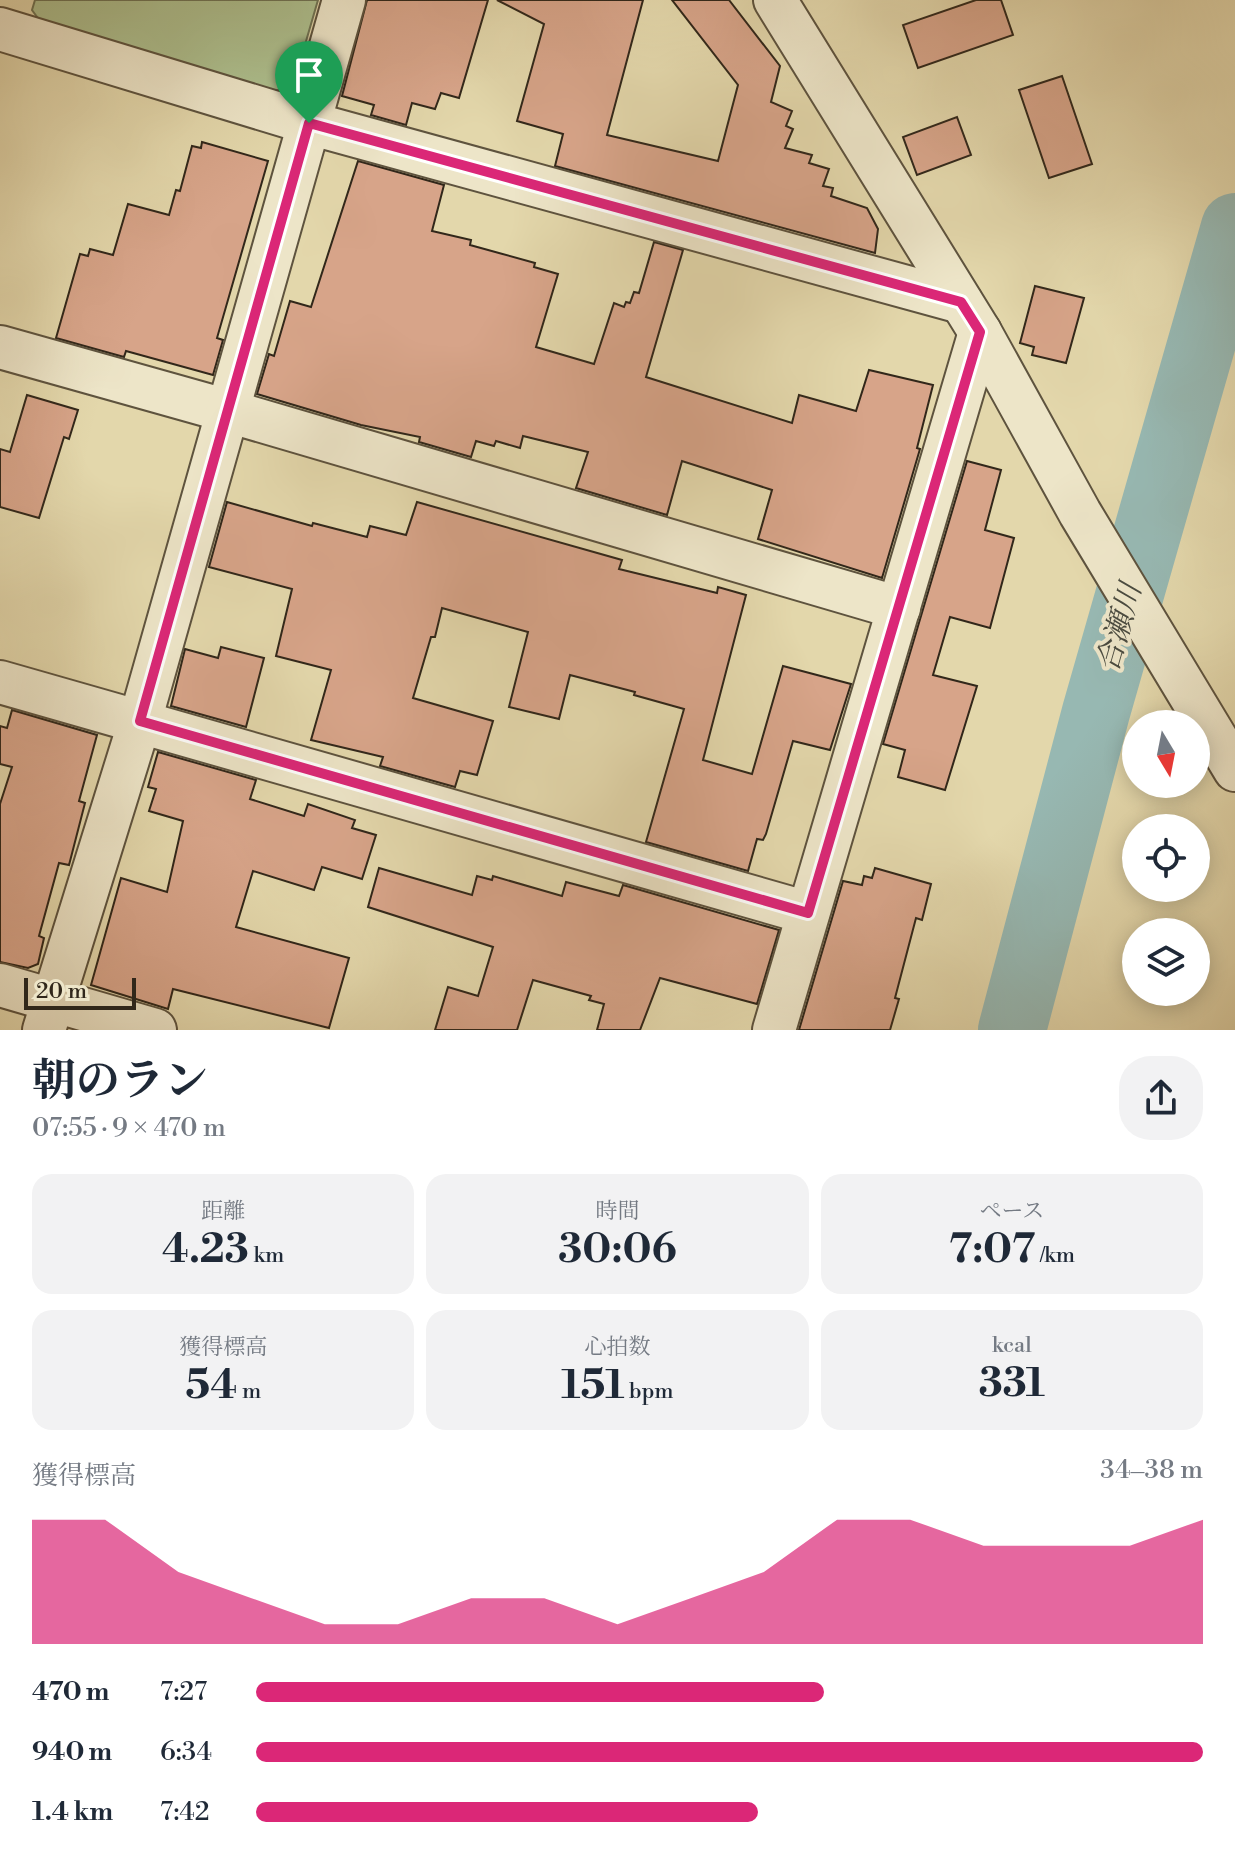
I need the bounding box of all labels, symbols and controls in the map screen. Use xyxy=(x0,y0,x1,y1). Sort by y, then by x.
pin xyxy=(275,41,343,123)
icon: arrive xyxy=(287,53,331,97)
water label: 合瀬川 xyxy=(1089,577,1151,676)
north arrow xyxy=(1122,710,1210,798)
map controls xyxy=(1122,710,1210,1006)
button: locate xyxy=(1122,814,1210,902)
button: layers xyxy=(1122,918,1210,1006)
scale bar xyxy=(24,974,136,1010)
text: 20 m xyxy=(36,978,87,1005)
text: 朝のラン xyxy=(32,1054,208,1109)
button: share xyxy=(1119,1056,1203,1140)
text: 07:55 · 9 × 470 m xyxy=(32,1112,226,1144)
text: 距離 xyxy=(201,1198,245,1225)
text: 時間 xyxy=(595,1198,640,1225)
text: ペース xyxy=(979,1198,1044,1225)
text: 4.23 xyxy=(162,1225,249,1275)
text: 30:06 xyxy=(558,1225,677,1275)
text: 7:07 xyxy=(949,1225,1035,1275)
text: km xyxy=(249,1242,284,1269)
text: /km xyxy=(1035,1242,1075,1269)
text: kcal xyxy=(992,1332,1032,1359)
text: 獲得標高 xyxy=(179,1334,267,1361)
text: 心拍数 xyxy=(584,1334,651,1361)
text: 331 xyxy=(979,1359,1045,1409)
text: 54 xyxy=(185,1361,237,1411)
text: 151 xyxy=(561,1361,625,1411)
text: m xyxy=(237,1378,261,1405)
text: bpm xyxy=(625,1378,674,1405)
text: 34–38 m xyxy=(1100,1454,1203,1486)
text: 獲得標高 xyxy=(32,1460,136,1492)
text: 470 m xyxy=(32,1676,110,1708)
text: 7:27 xyxy=(160,1676,207,1708)
text: 940 m xyxy=(32,1736,112,1768)
text: 6:34 xyxy=(160,1736,212,1768)
text: 1.4 km xyxy=(32,1796,113,1828)
text: 7:42 xyxy=(160,1796,210,1828)

